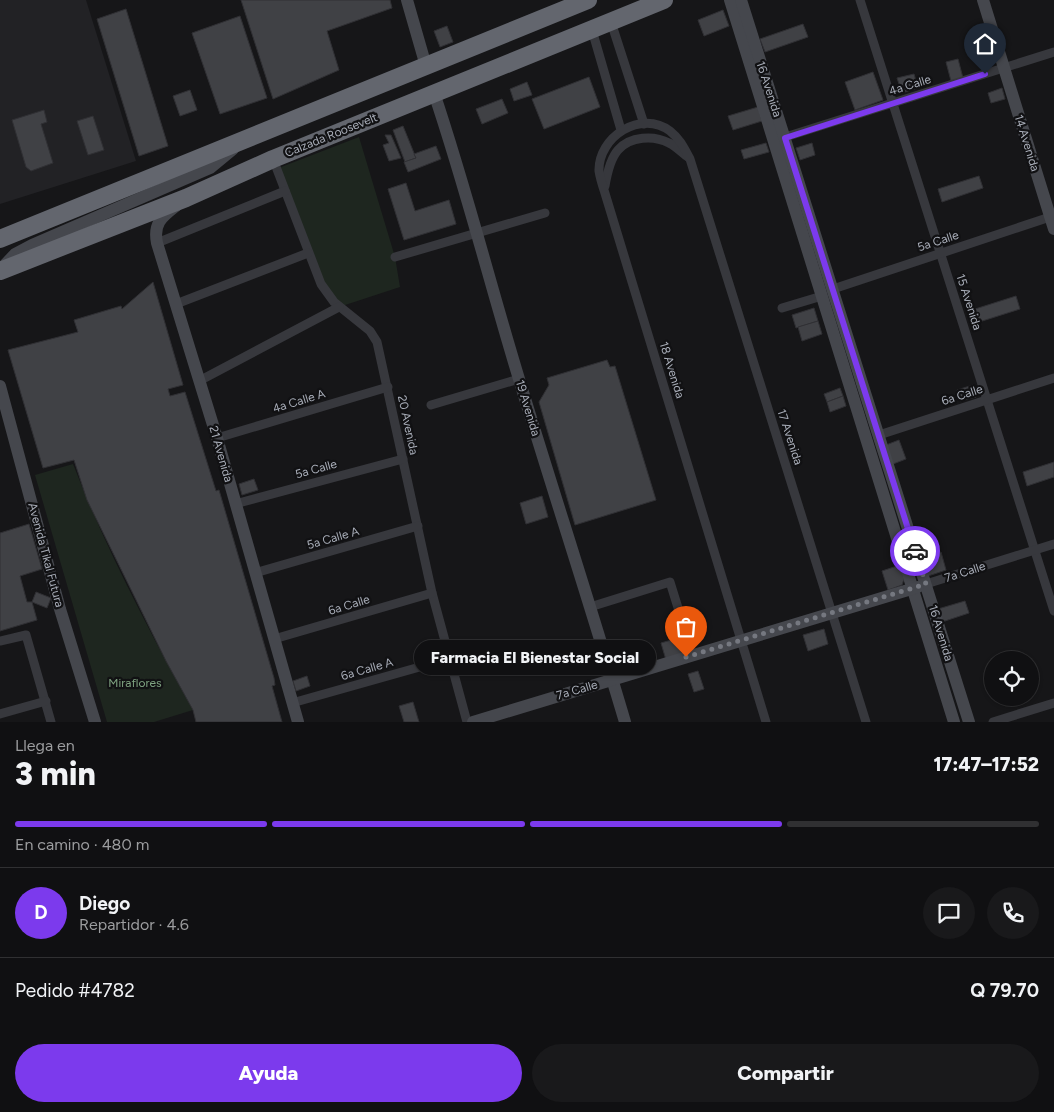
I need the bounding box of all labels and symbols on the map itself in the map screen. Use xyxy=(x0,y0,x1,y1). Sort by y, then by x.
pin xyxy=(964,23,1006,74)
street label: 16 Avenida xyxy=(753,59,785,119)
street label: 4a Calle xyxy=(887,72,933,98)
street label: Calzada Roosevelt xyxy=(283,110,380,160)
street label: 14 Avenida xyxy=(1012,113,1042,173)
street label: 5a Calle xyxy=(916,228,961,254)
street label: 15 Avenida xyxy=(953,272,985,332)
street label: 18 Avenida xyxy=(657,340,687,400)
street label: 19 Avenida xyxy=(513,378,543,438)
street label: 6a Calle xyxy=(940,382,985,408)
street label: 4a Calle A xyxy=(271,386,327,416)
street label: 20 Avenida xyxy=(395,394,421,456)
street label: 17 Avenida xyxy=(774,407,806,467)
street label: 21 Avenida xyxy=(206,424,236,484)
street label: 5a Calle xyxy=(294,457,339,481)
street label: Avenida Tikal Futura xyxy=(25,501,67,609)
street label: 5a Calle A xyxy=(305,524,361,552)
courier xyxy=(890,526,940,576)
street label: 7a Calle xyxy=(943,559,988,585)
street label: 6a Calle xyxy=(327,592,372,618)
street label: 16 Avenida xyxy=(926,603,956,663)
pin xyxy=(665,606,707,657)
callout: Farmacia El Bienestar Social xyxy=(413,640,656,674)
street label: 6a Calle A xyxy=(339,655,395,683)
park label: Miraflores xyxy=(108,676,162,690)
street label: 7a Calle xyxy=(555,677,600,703)

